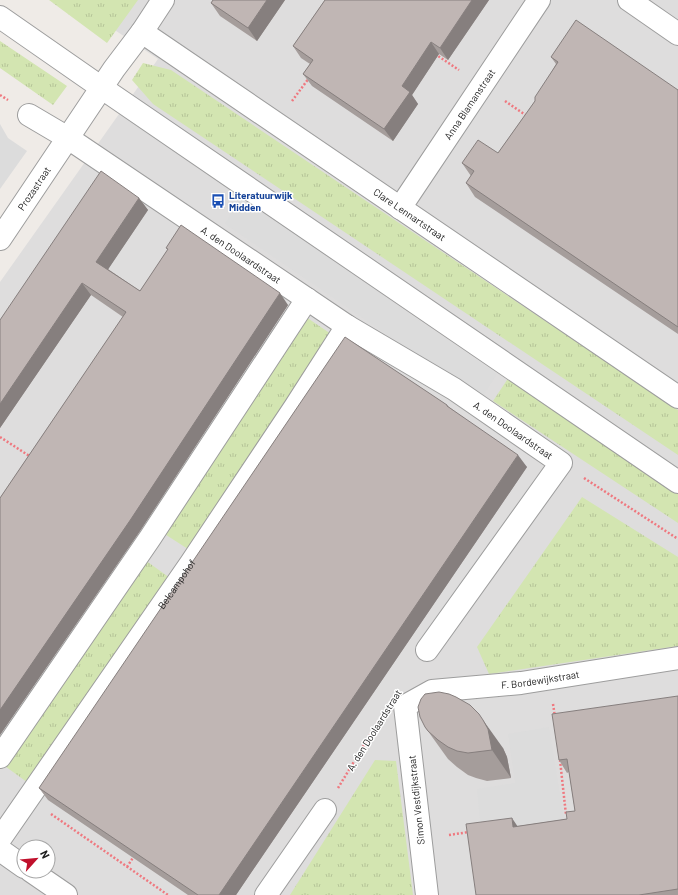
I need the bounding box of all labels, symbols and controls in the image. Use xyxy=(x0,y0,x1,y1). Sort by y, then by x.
street label: Anna Blamanstraat xyxy=(442,66,498,142)
street label: Prozastraat xyxy=(15,164,53,213)
street label: Clare Lennartstraat xyxy=(371,186,448,243)
place label: Literatuurwijk Midden xyxy=(229,189,293,213)
bus stop icon: Literatuurwijk Midden xyxy=(210,193,226,209)
street label: A. den Doolaardstraat xyxy=(199,223,284,286)
street label: A. den Doolaardstraat xyxy=(471,398,556,462)
street label: Belcampohof xyxy=(155,557,198,611)
street label: F. Bordewijkstraat xyxy=(501,668,580,691)
street label: A. den Doolaardstraat xyxy=(344,687,404,773)
street label: Simon Vestdijkstraat xyxy=(405,754,427,845)
north arrow xyxy=(16,839,56,879)
text: N xyxy=(38,848,53,860)

